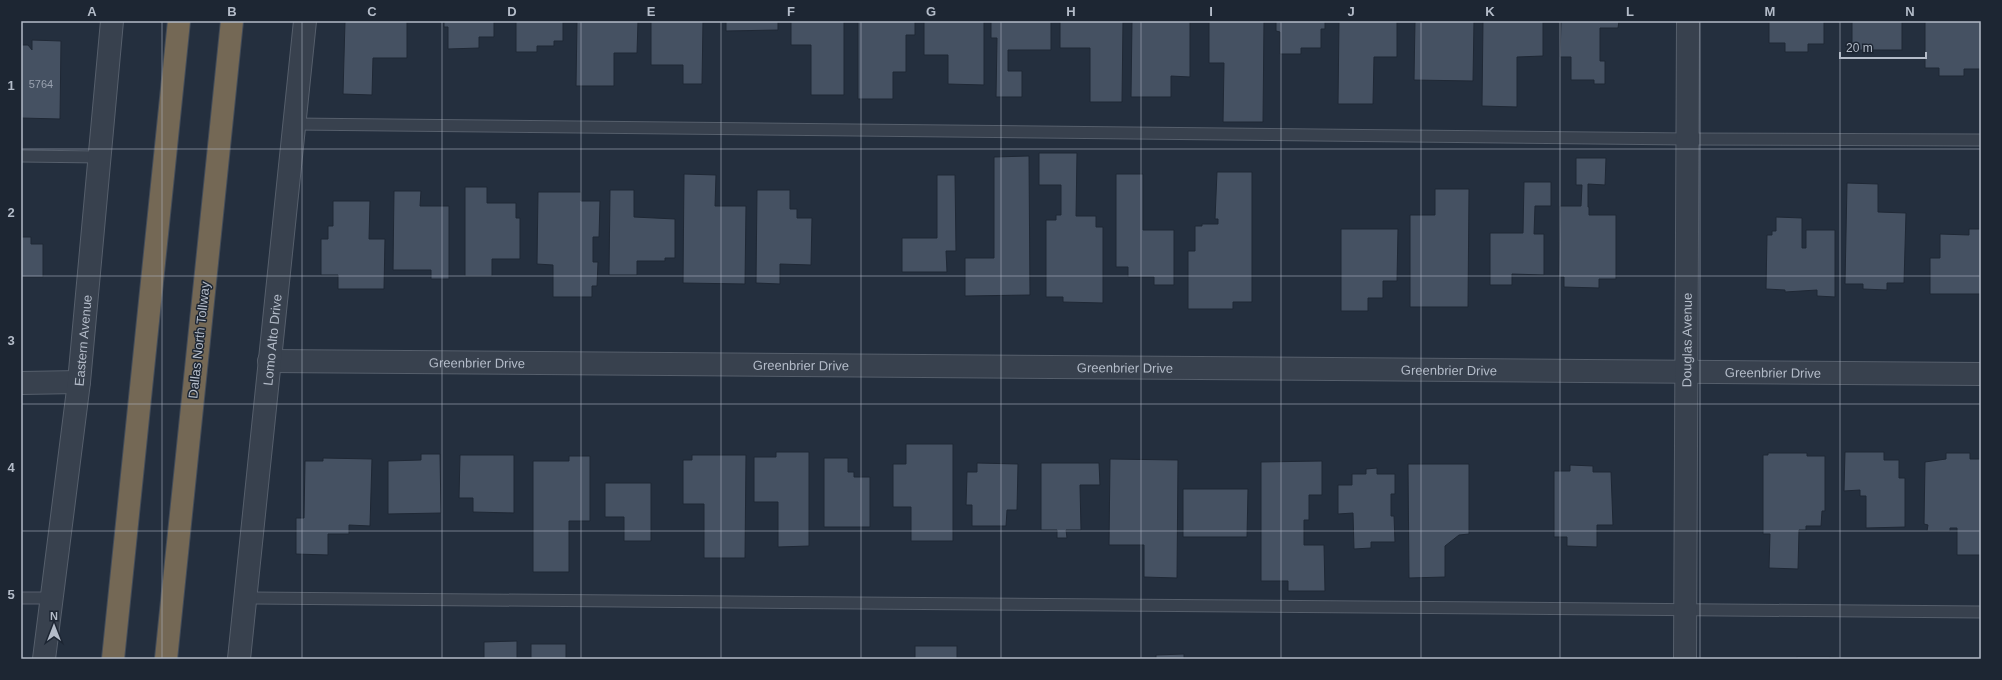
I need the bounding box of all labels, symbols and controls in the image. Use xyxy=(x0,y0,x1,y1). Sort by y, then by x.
text: A xyxy=(87,4,97,19)
text: B xyxy=(227,4,237,19)
text: C xyxy=(367,4,377,19)
text: D xyxy=(507,4,517,19)
text: E xyxy=(647,4,656,19)
text: F xyxy=(787,4,795,19)
text: G xyxy=(926,4,936,19)
text: H xyxy=(1066,4,1076,19)
text: I xyxy=(1209,4,1213,19)
text: J xyxy=(1347,4,1355,19)
text: K xyxy=(1485,4,1495,19)
text: L xyxy=(1626,4,1634,19)
text: M xyxy=(1765,4,1775,19)
text: N xyxy=(1905,4,1915,19)
scale bar xyxy=(1840,34,1926,60)
text: 20 m xyxy=(1846,41,1873,55)
text: 1 xyxy=(7,78,15,93)
house number: 5764 xyxy=(29,78,53,90)
text: 2 xyxy=(7,205,15,220)
street label: Dallas North Tollway xyxy=(185,280,213,399)
street label: Lomo Alto Drive xyxy=(260,293,284,386)
street label: Douglas Avenue xyxy=(1679,293,1694,387)
street label: Eastern Avenue xyxy=(71,294,94,387)
text: 3 xyxy=(7,333,15,348)
street label: Greenbrier Drive xyxy=(429,355,525,370)
street label: Greenbrier Drive xyxy=(753,357,849,373)
street label: Greenbrier Drive xyxy=(1077,360,1173,375)
street label: Greenbrier Drive xyxy=(1401,362,1497,378)
street label: Greenbrier Drive xyxy=(1725,365,1821,380)
text: 4 xyxy=(7,460,15,475)
text: 5 xyxy=(7,587,15,602)
north arrow xyxy=(34,606,74,646)
text: N xyxy=(50,610,58,622)

